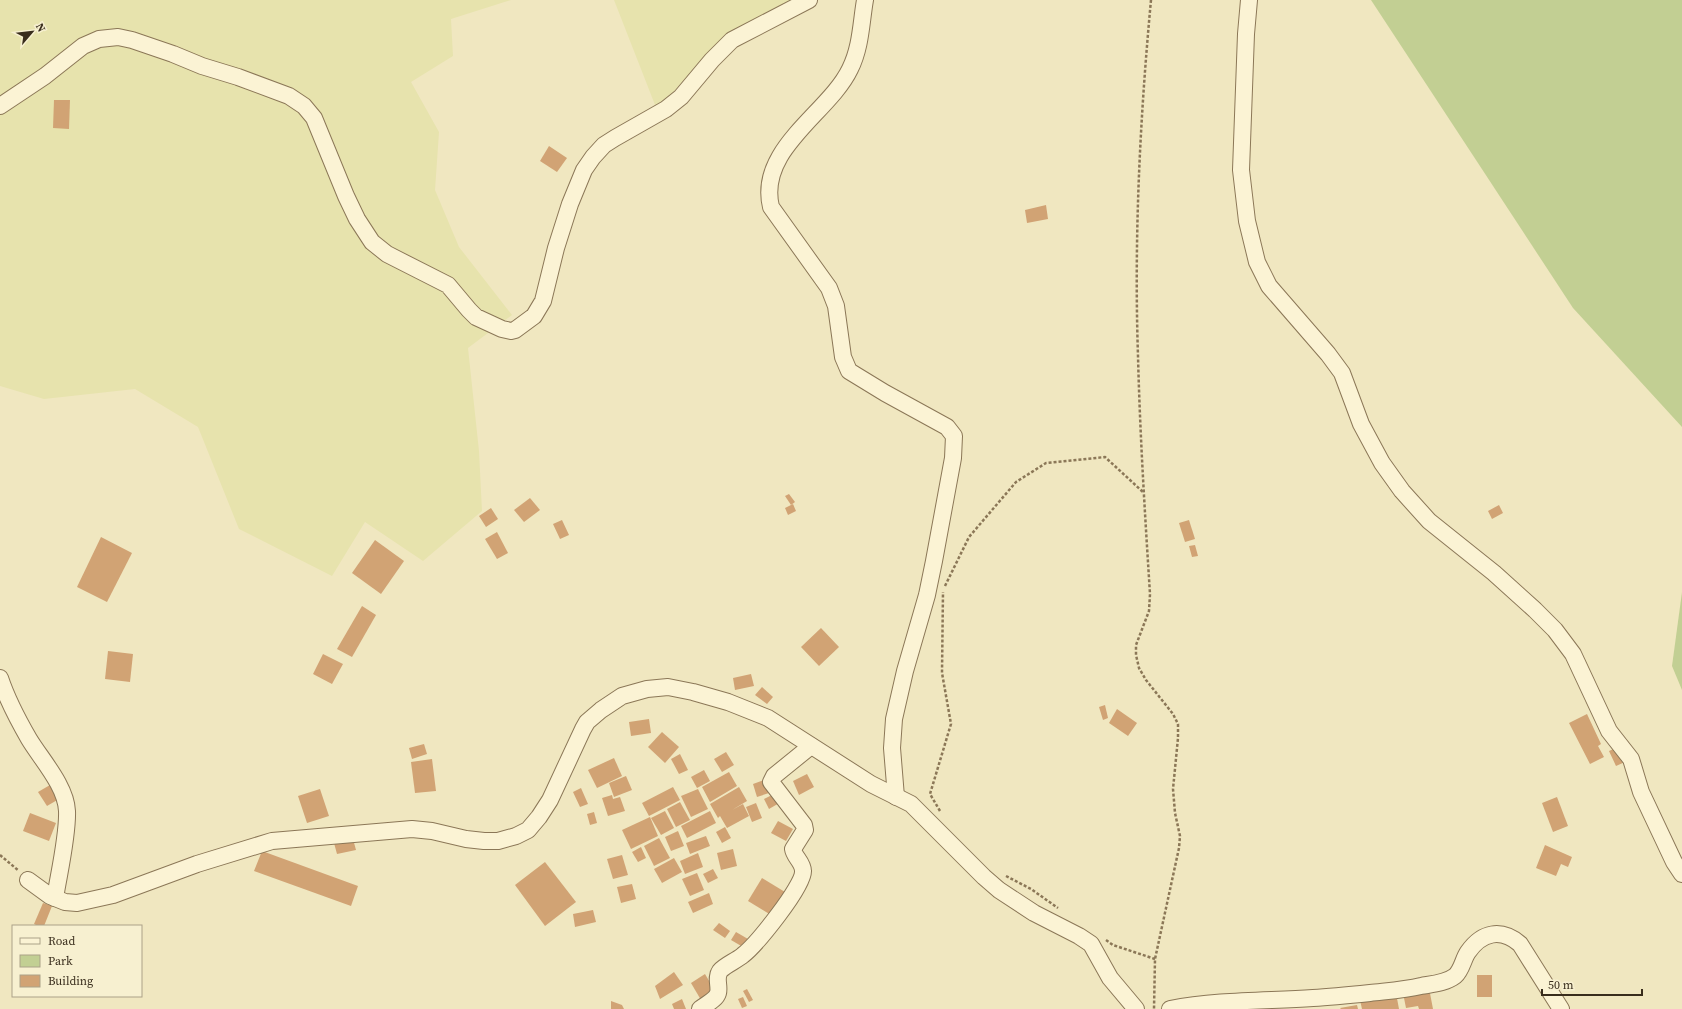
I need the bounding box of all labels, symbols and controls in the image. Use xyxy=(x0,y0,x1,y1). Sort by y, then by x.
north arrow xyxy=(12,12,52,52)
text: N xyxy=(32,20,49,35)
legend xyxy=(12,925,142,997)
text: Road xyxy=(48,933,75,949)
text: Park xyxy=(48,953,73,969)
scale bar xyxy=(1542,971,1642,997)
text: Building xyxy=(48,973,93,989)
text: 50 m xyxy=(1548,977,1574,993)

